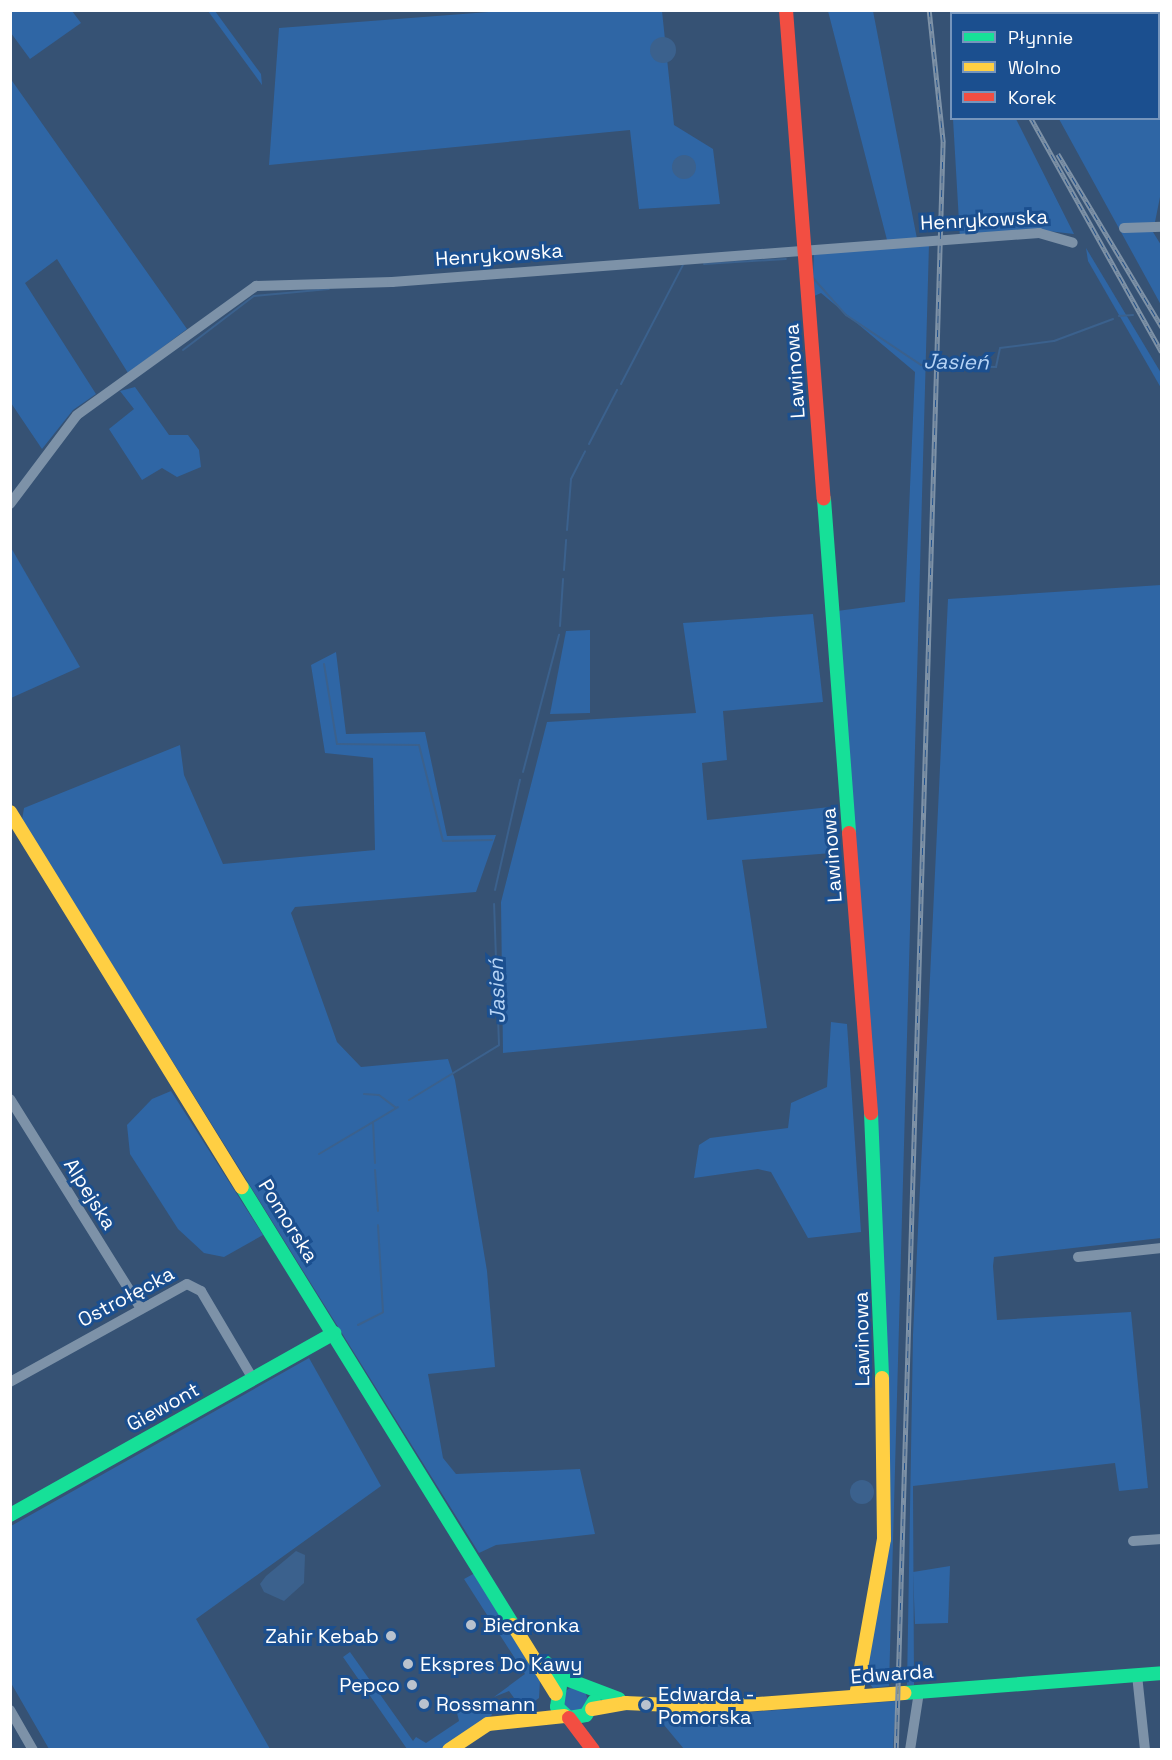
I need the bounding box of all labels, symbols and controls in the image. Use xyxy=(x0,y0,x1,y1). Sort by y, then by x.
legend xyxy=(950,12,1160,120)
text: Płynnie xyxy=(1008,26,1073,49)
text: Wolno xyxy=(1008,56,1061,79)
text: Korek xyxy=(1008,86,1057,109)
street label: Henrykowska xyxy=(920,205,1048,235)
street label: Henrykowska xyxy=(434,239,564,271)
street label: Lawinowa xyxy=(780,323,810,419)
water label: Jasień xyxy=(923,349,989,375)
street label: Lawinowa xyxy=(817,807,847,903)
water label: Jasień xyxy=(483,958,511,1024)
street label: Alpejska xyxy=(59,1154,121,1234)
street label: Pomorska xyxy=(253,1175,323,1267)
street label: Ostrołęcka xyxy=(74,1262,178,1332)
street label: Lawinowa xyxy=(849,1291,875,1387)
street label: Giewont xyxy=(123,1377,203,1437)
place label: Biedronka xyxy=(483,1613,580,1637)
marker: Biedronka xyxy=(464,1618,478,1632)
place label: Zahir Kebab xyxy=(265,1624,379,1648)
marker: Zahir Kebab xyxy=(384,1629,398,1643)
place label: Ekspres Do Kawy xyxy=(420,1652,582,1676)
marker: Ekspres Do Kawy xyxy=(401,1657,415,1671)
street label: Edwarda xyxy=(850,1659,934,1689)
place label: Pepco xyxy=(339,1673,400,1697)
marker: Pepco xyxy=(405,1678,419,1692)
place label: Edwarda - Pomorska xyxy=(658,1682,755,1729)
place label: Rossmann xyxy=(436,1692,535,1716)
marker: Rossmann xyxy=(417,1697,431,1711)
marker: Edwarda - Pomorska xyxy=(639,1698,653,1712)

